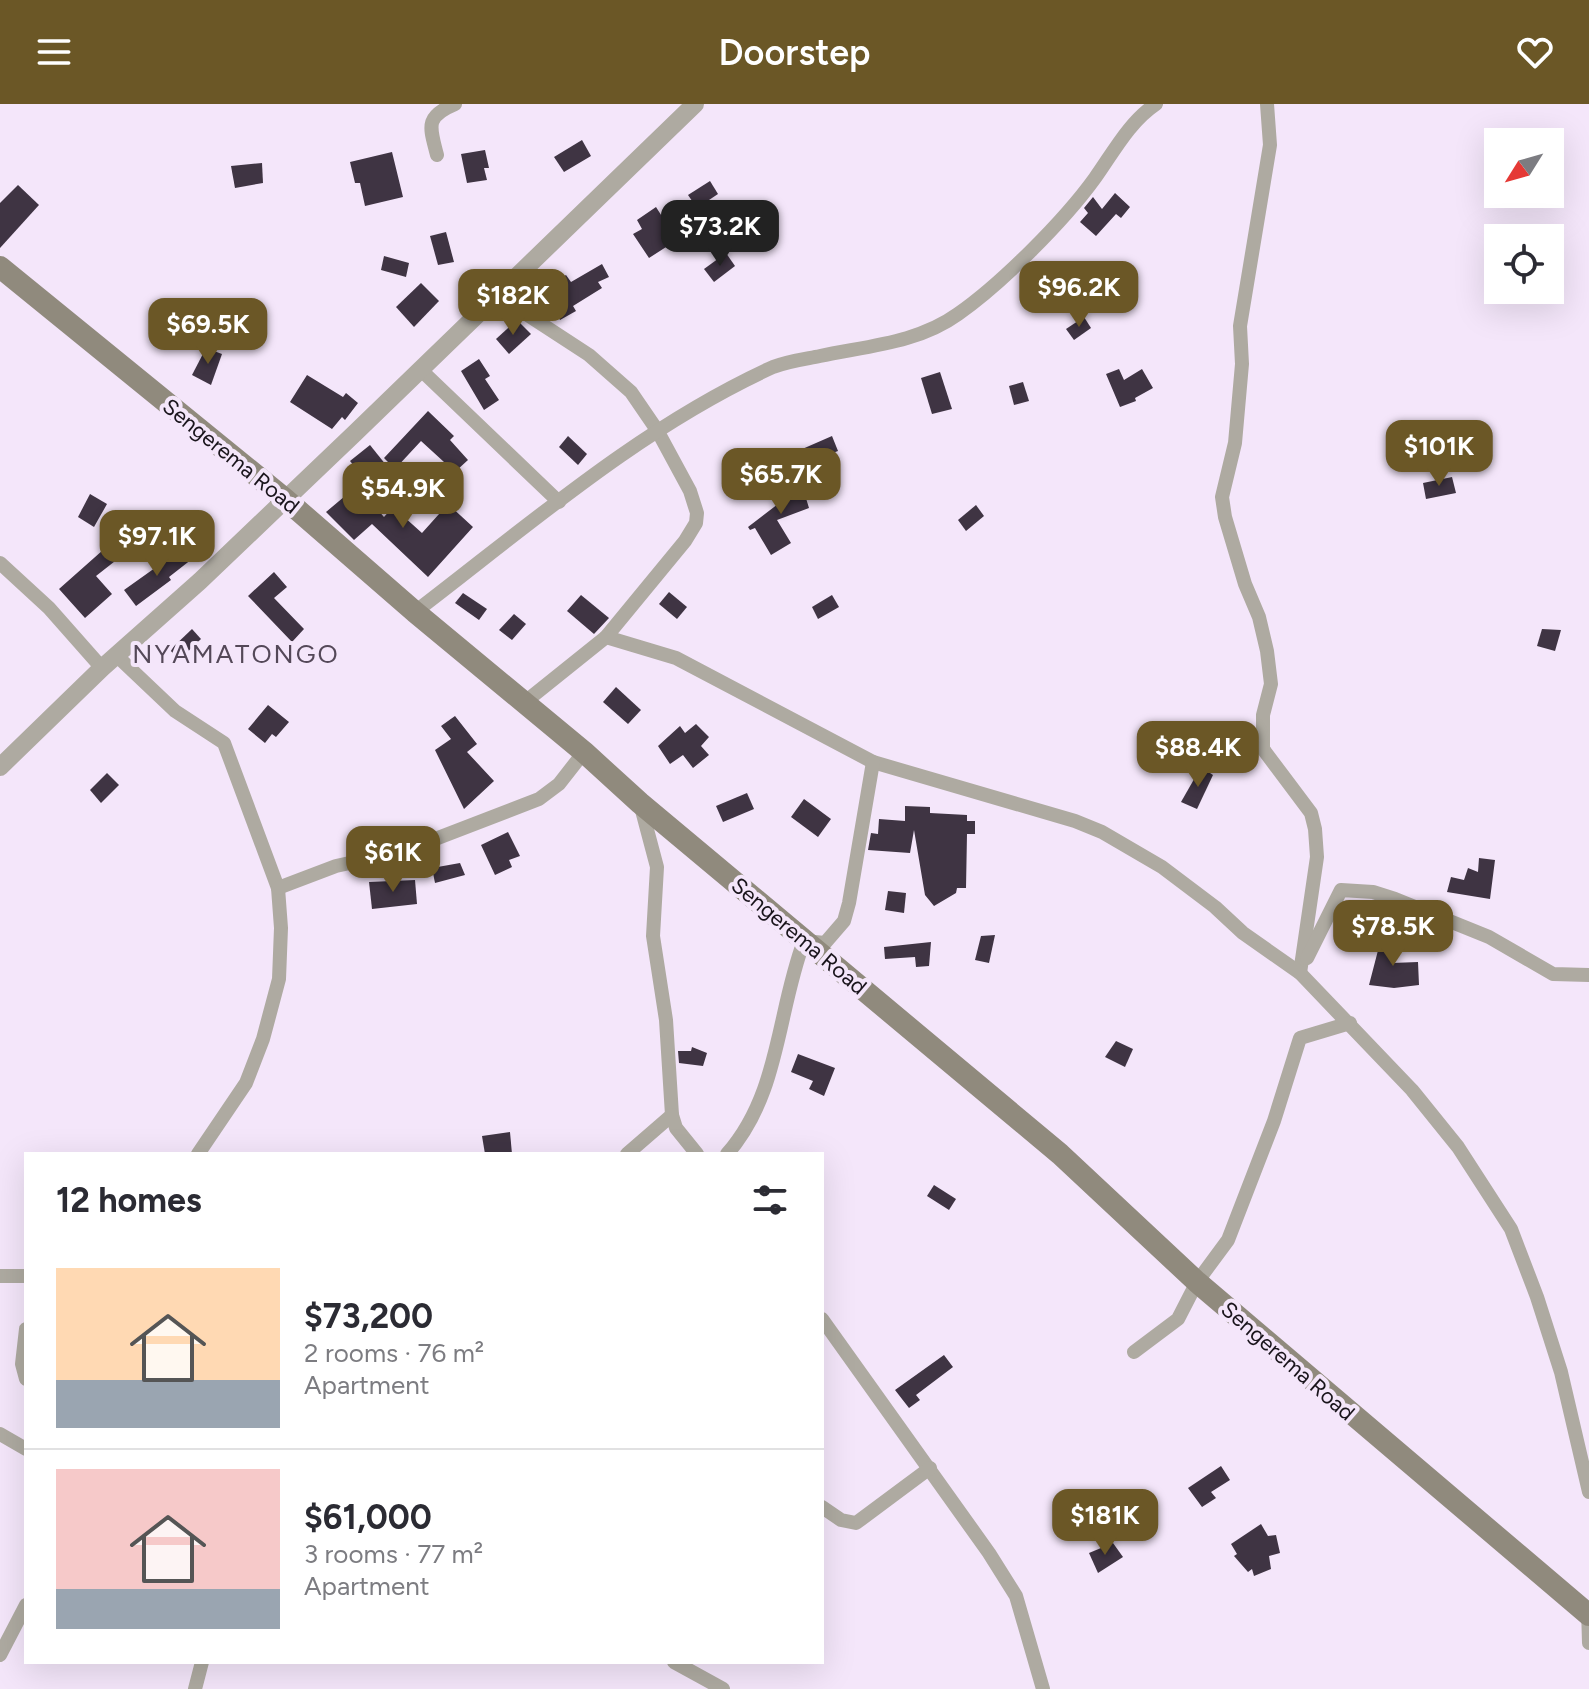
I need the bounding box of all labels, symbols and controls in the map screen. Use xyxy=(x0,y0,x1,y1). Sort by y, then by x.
icon: menu xyxy=(32,30,76,74)
icon: heart xyxy=(1513,30,1557,74)
text: Doorstep xyxy=(719,31,870,74)
north arrow xyxy=(1484,128,1564,208)
map controls xyxy=(1484,128,1564,304)
pin: $73.2K xyxy=(655,200,785,268)
text: $73.2K xyxy=(679,210,761,242)
button: locate xyxy=(1484,224,1564,304)
pin: $96.2K xyxy=(1014,261,1144,329)
pin: $182K xyxy=(457,269,569,337)
text: $96.2K xyxy=(1037,271,1121,303)
text: $182K xyxy=(476,279,550,311)
pin: $69.5K xyxy=(143,298,273,366)
text: $69.5K xyxy=(166,308,250,340)
street label: Sengerema Road xyxy=(157,393,305,519)
pin: $101K xyxy=(1383,420,1495,488)
text: $101K xyxy=(1404,430,1474,462)
pin: $65.7K xyxy=(716,448,846,516)
text: $65.7K xyxy=(740,458,822,490)
pin: $54.9K xyxy=(338,462,468,530)
text: $54.9K xyxy=(361,472,445,504)
pin: $97.1K xyxy=(92,510,222,578)
text: $97.1K xyxy=(118,520,196,552)
district label: NYAMATONGO xyxy=(132,638,340,670)
pin: $88.4K xyxy=(1133,721,1263,789)
text: $88.4K xyxy=(1155,731,1241,763)
pin: $61K xyxy=(346,826,440,894)
text: $61K xyxy=(364,836,422,868)
street label: Sengerema Road xyxy=(726,872,872,1000)
pin: $78.5K xyxy=(1328,900,1458,968)
text: $78.5K xyxy=(1351,910,1435,942)
icon: filters xyxy=(748,1178,792,1222)
text: 12 homes xyxy=(56,1180,202,1221)
text: $73,200 xyxy=(304,1296,433,1337)
street label: Sengerema Road xyxy=(1216,1296,1360,1426)
icon: home xyxy=(120,1300,216,1396)
text: 2 rooms · 76 m² xyxy=(304,1337,484,1369)
text: Apartment xyxy=(304,1369,430,1401)
pin: $181K xyxy=(1049,1489,1161,1557)
text: $61,000 xyxy=(304,1497,432,1538)
text: $181K xyxy=(1070,1499,1140,1531)
icon: home xyxy=(120,1501,216,1597)
text: 3 rooms · 77 m² xyxy=(304,1538,483,1570)
text: Apartment xyxy=(304,1570,430,1602)

